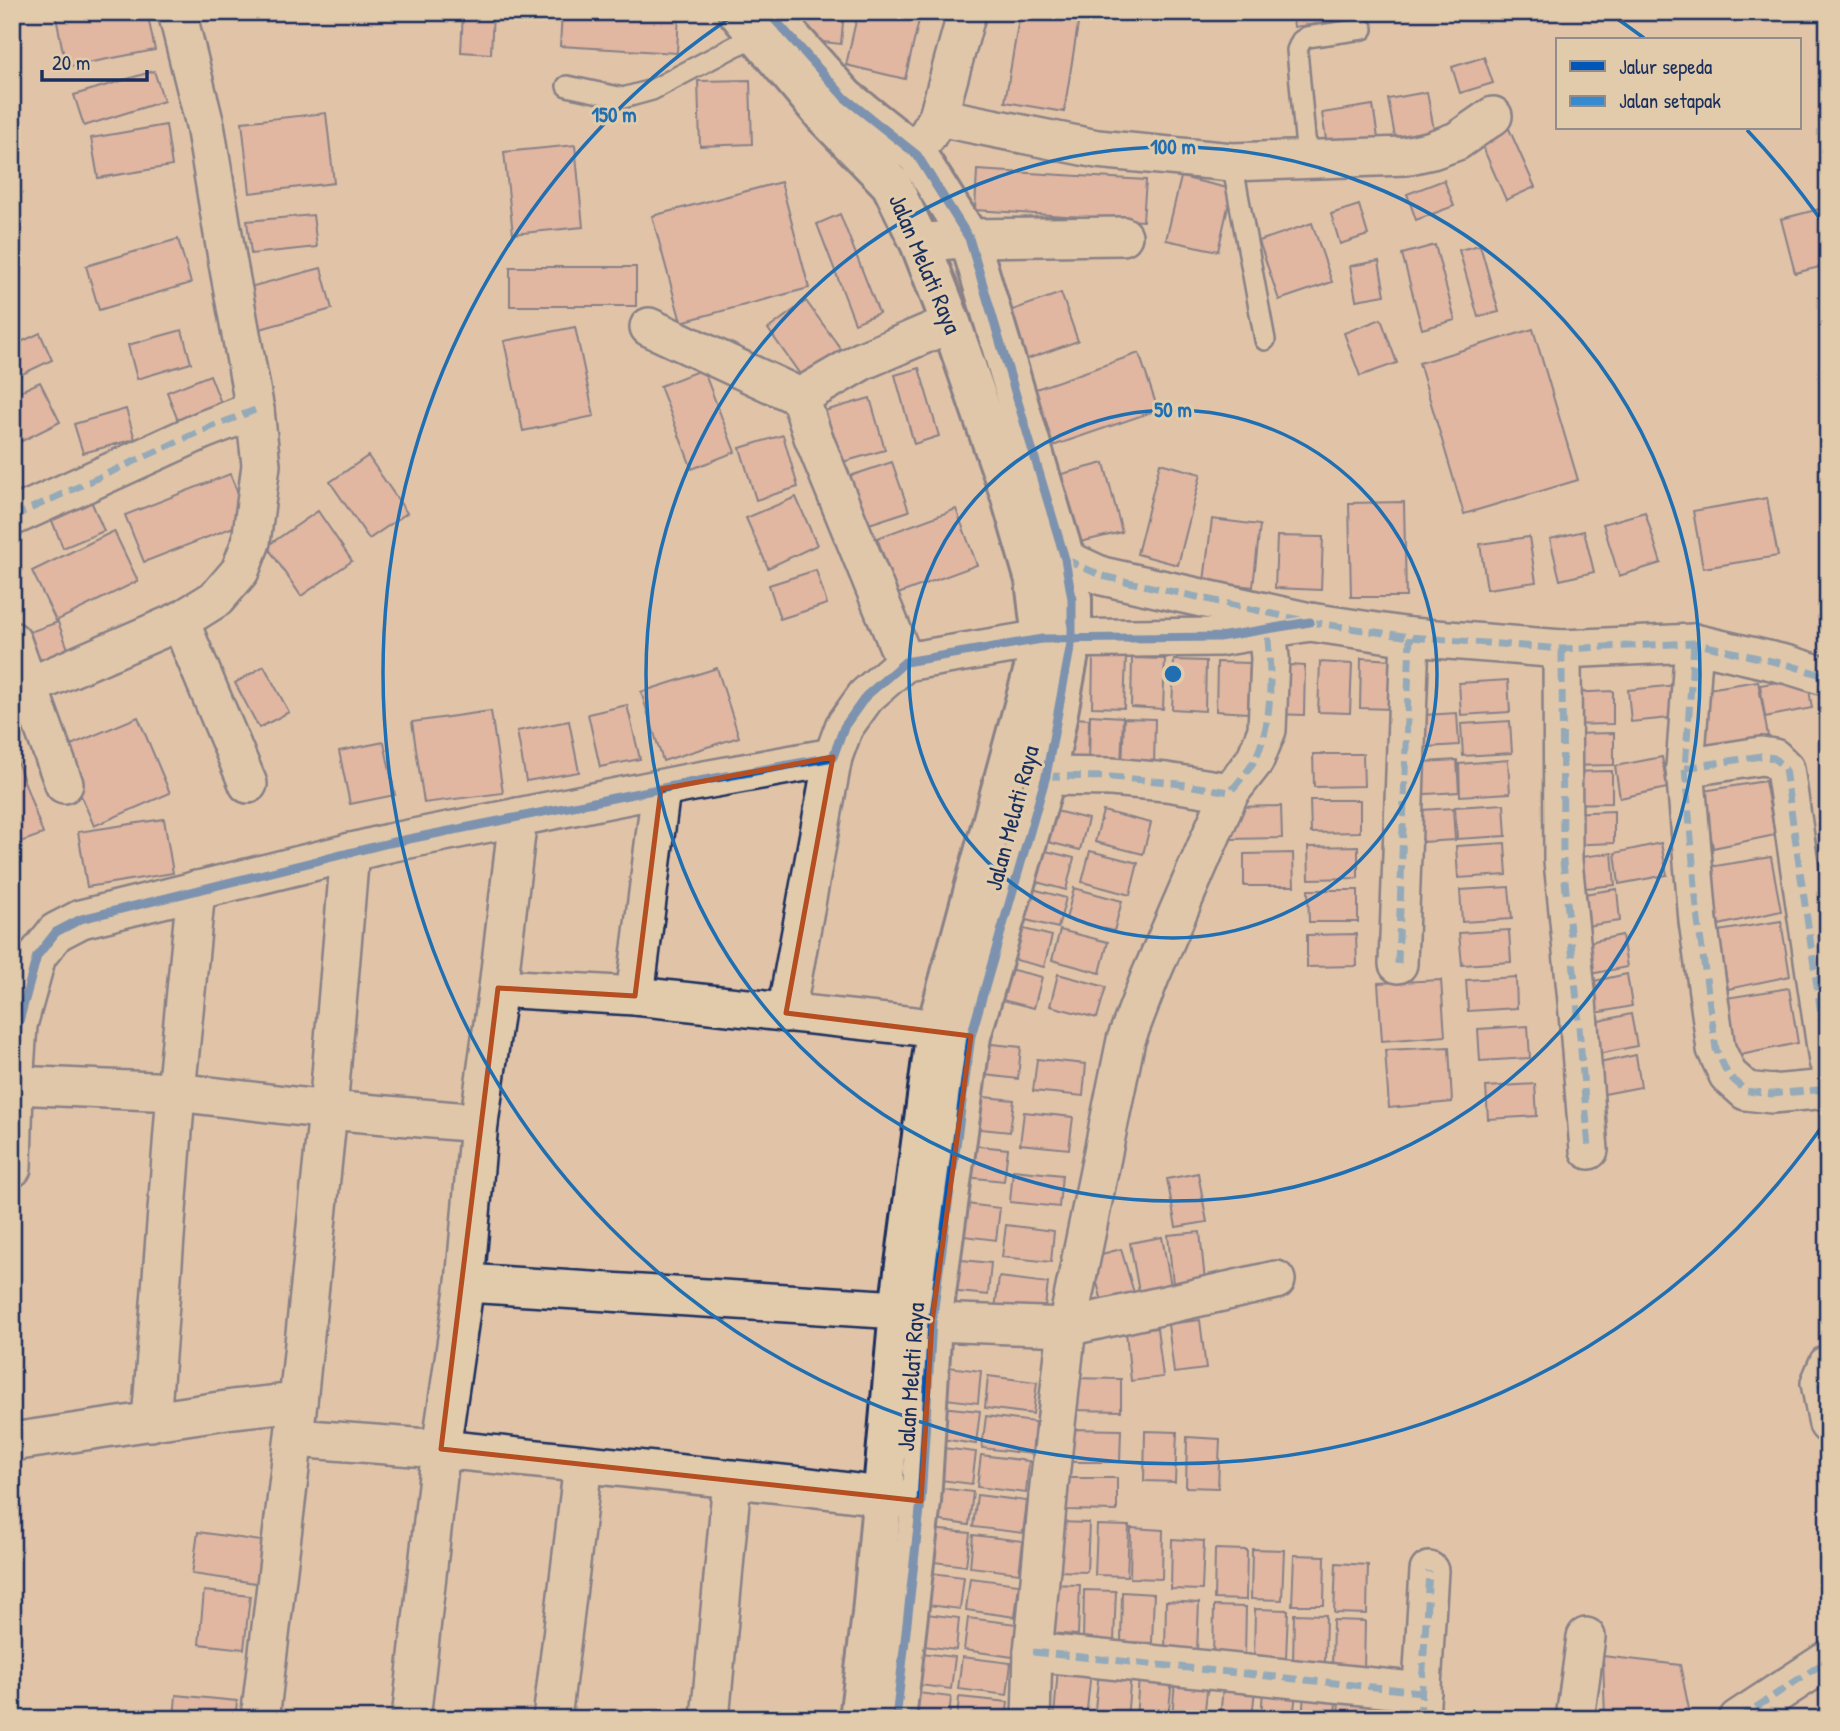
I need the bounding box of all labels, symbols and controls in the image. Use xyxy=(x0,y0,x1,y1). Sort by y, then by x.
scale bar xyxy=(42,38,147,82)
legend xyxy=(1556,38,1801,130)
text: 20 m xyxy=(52,48,90,77)
text: Jalur sepeda xyxy=(1619,52,1712,81)
text: Jalan setapak xyxy=(1619,86,1721,115)
text: 150 m xyxy=(591,100,637,129)
text: 100 m xyxy=(1150,132,1196,161)
street label: Jalan Melati Raya xyxy=(882,189,970,338)
text: 50 m xyxy=(1154,395,1192,424)
centre of rings xyxy=(1161,662,1185,686)
street label: Jalan Melati Raya xyxy=(976,742,1046,894)
street label: Jalan Melati Raya xyxy=(889,1301,931,1452)

